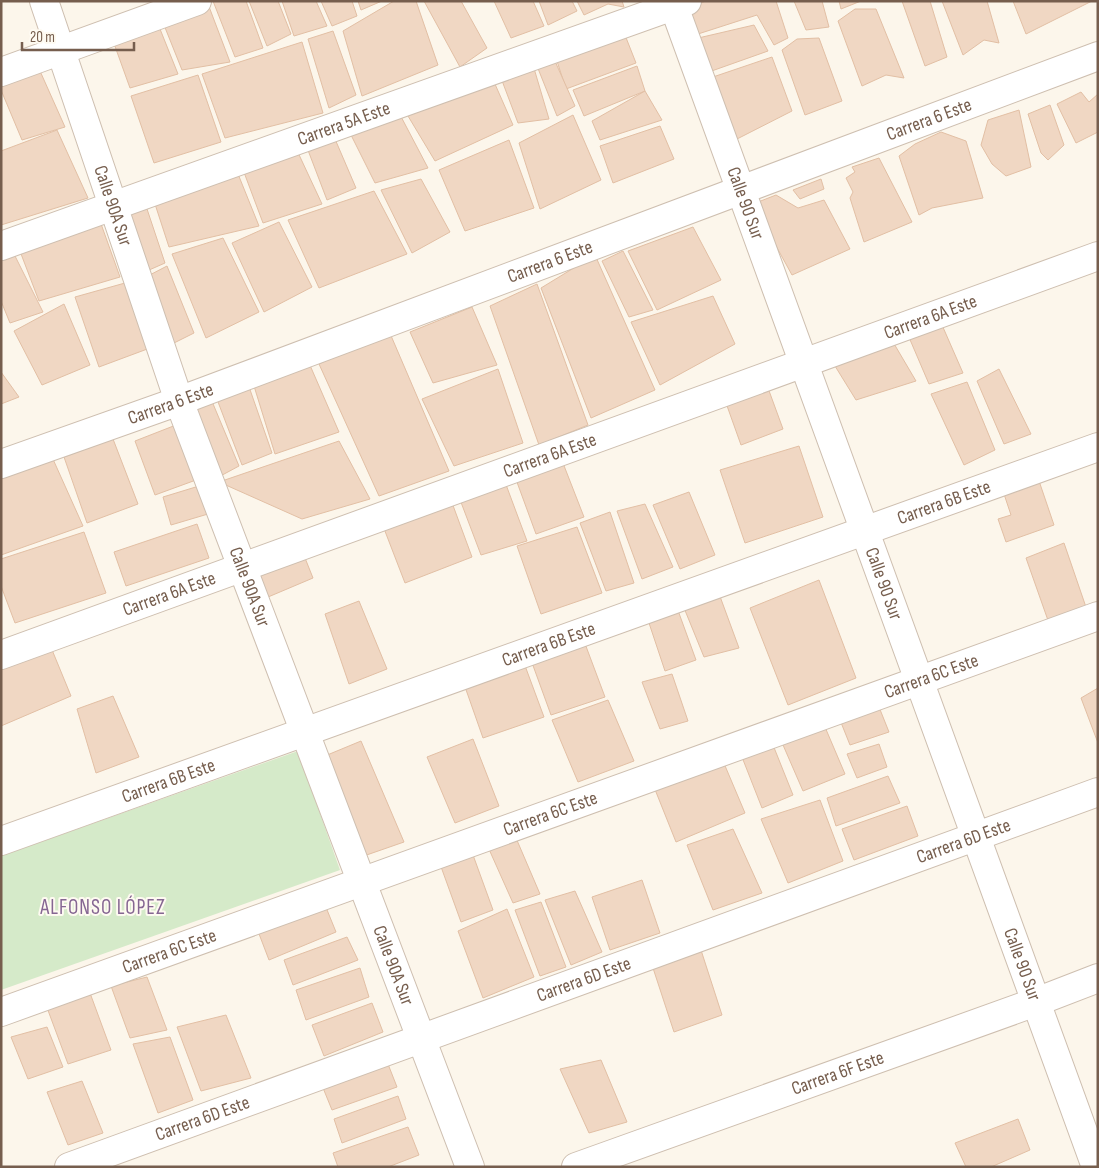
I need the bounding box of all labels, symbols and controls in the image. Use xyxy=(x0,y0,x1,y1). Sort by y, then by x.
scale bar xyxy=(22,20,135,52)
text: 20 m xyxy=(30,28,55,47)
street label: Carrera 6 Este xyxy=(883,93,975,146)
street label: Carrera 5A Este xyxy=(294,96,393,151)
street label: Calle 90A Sur xyxy=(89,162,137,249)
street label: Calle 90 Sur xyxy=(722,164,769,243)
street label: Carrera 6 Este xyxy=(504,235,596,288)
street label: Carrera 6A Este xyxy=(881,289,980,344)
street label: Carrera 6 Este xyxy=(125,378,217,430)
street label: Carrera 6A Este xyxy=(500,428,600,483)
street label: Carrera 6B Este xyxy=(894,475,994,530)
street label: Calle 90A Sur xyxy=(224,544,275,630)
street label: Calle 90 Sur xyxy=(860,544,908,624)
street label: Carrera 6A Este xyxy=(119,566,219,621)
street label: Carrera 6B Este xyxy=(499,617,599,672)
street label: Carrera 6C Este xyxy=(881,649,981,704)
street label: Carrera 6B Este xyxy=(119,753,218,808)
street label: Carrera 6C Este xyxy=(500,786,601,841)
street label: Carrera 6D Este xyxy=(913,813,1014,869)
district label: ALFONSO LÓPEZ xyxy=(39,895,166,920)
street label: Calle 90A Sur xyxy=(368,922,419,1009)
street label: Carrera 6C Este xyxy=(119,924,220,979)
street label: Calle 90 Sur xyxy=(999,925,1046,1004)
street label: Carrera 6D Este xyxy=(534,952,634,1007)
street label: Carrera 6F Este xyxy=(788,1046,887,1100)
street label: Carrera 6D Este xyxy=(152,1091,253,1146)

